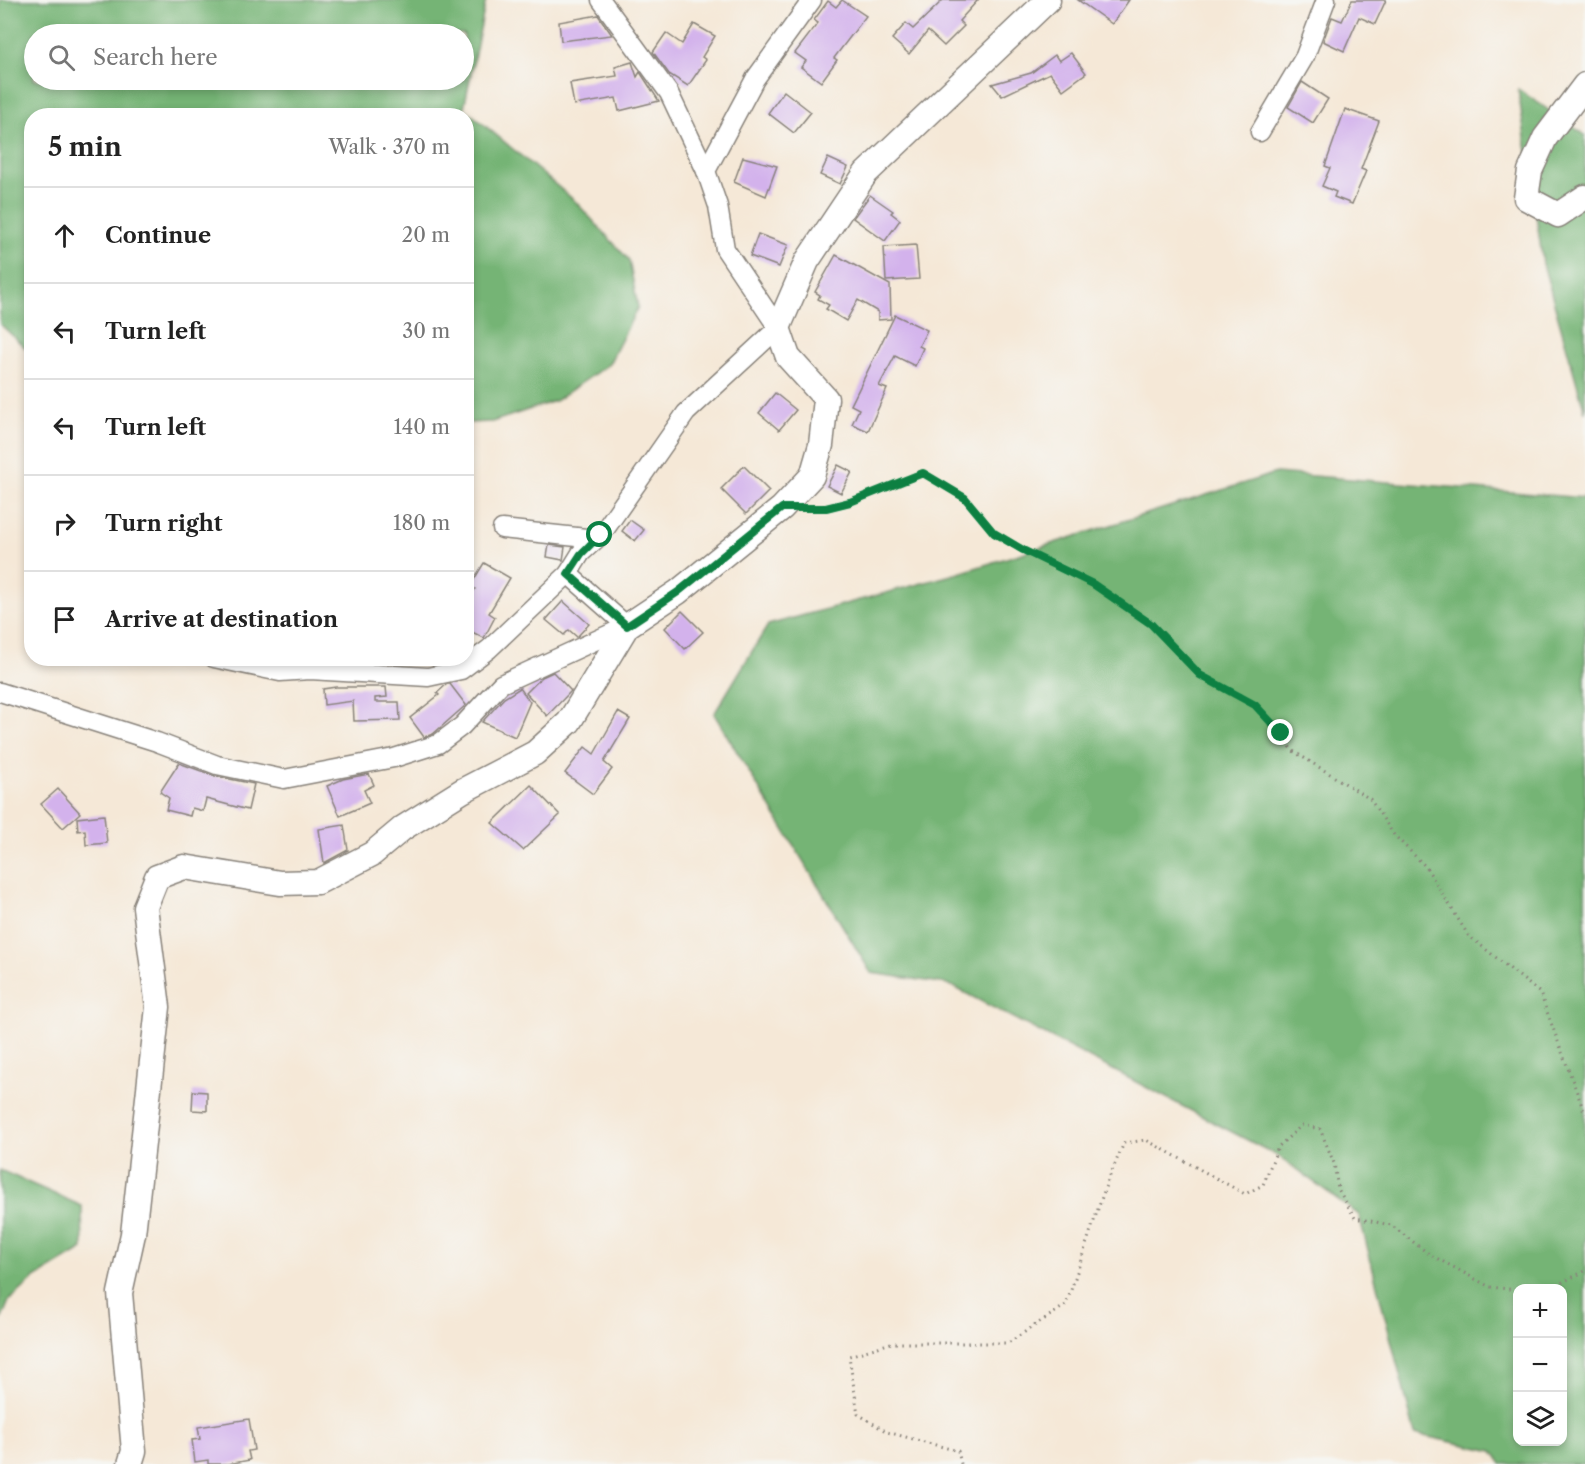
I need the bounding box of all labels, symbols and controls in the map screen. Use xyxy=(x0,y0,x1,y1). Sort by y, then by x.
search box xyxy=(24,24,474,90)
icon: search xyxy=(45,41,78,74)
text: Search here xyxy=(93,44,218,71)
text: 5 min xyxy=(48,131,122,163)
text: Walk · 370 m xyxy=(328,135,450,159)
icon: ahead xyxy=(48,219,81,252)
text: Continue xyxy=(105,222,211,249)
text: 20 m xyxy=(402,223,450,247)
icon: left xyxy=(48,315,81,348)
text: Turn left xyxy=(105,318,206,345)
text: 30 m xyxy=(402,319,450,343)
icon: left xyxy=(48,411,81,444)
text: Turn left xyxy=(105,414,206,441)
text: 140 m xyxy=(393,415,450,439)
icon: right xyxy=(48,507,81,540)
text: Turn right xyxy=(105,510,223,537)
text: 180 m xyxy=(393,511,450,535)
route start xyxy=(586,521,612,547)
icon: arrive xyxy=(48,603,81,636)
text: Arrive at destination xyxy=(105,606,338,633)
route end xyxy=(1267,719,1293,745)
map controls xyxy=(1513,1284,1567,1446)
button: + xyxy=(1513,1284,1567,1338)
button: − xyxy=(1513,1338,1567,1392)
button: layers xyxy=(1513,1392,1567,1446)

